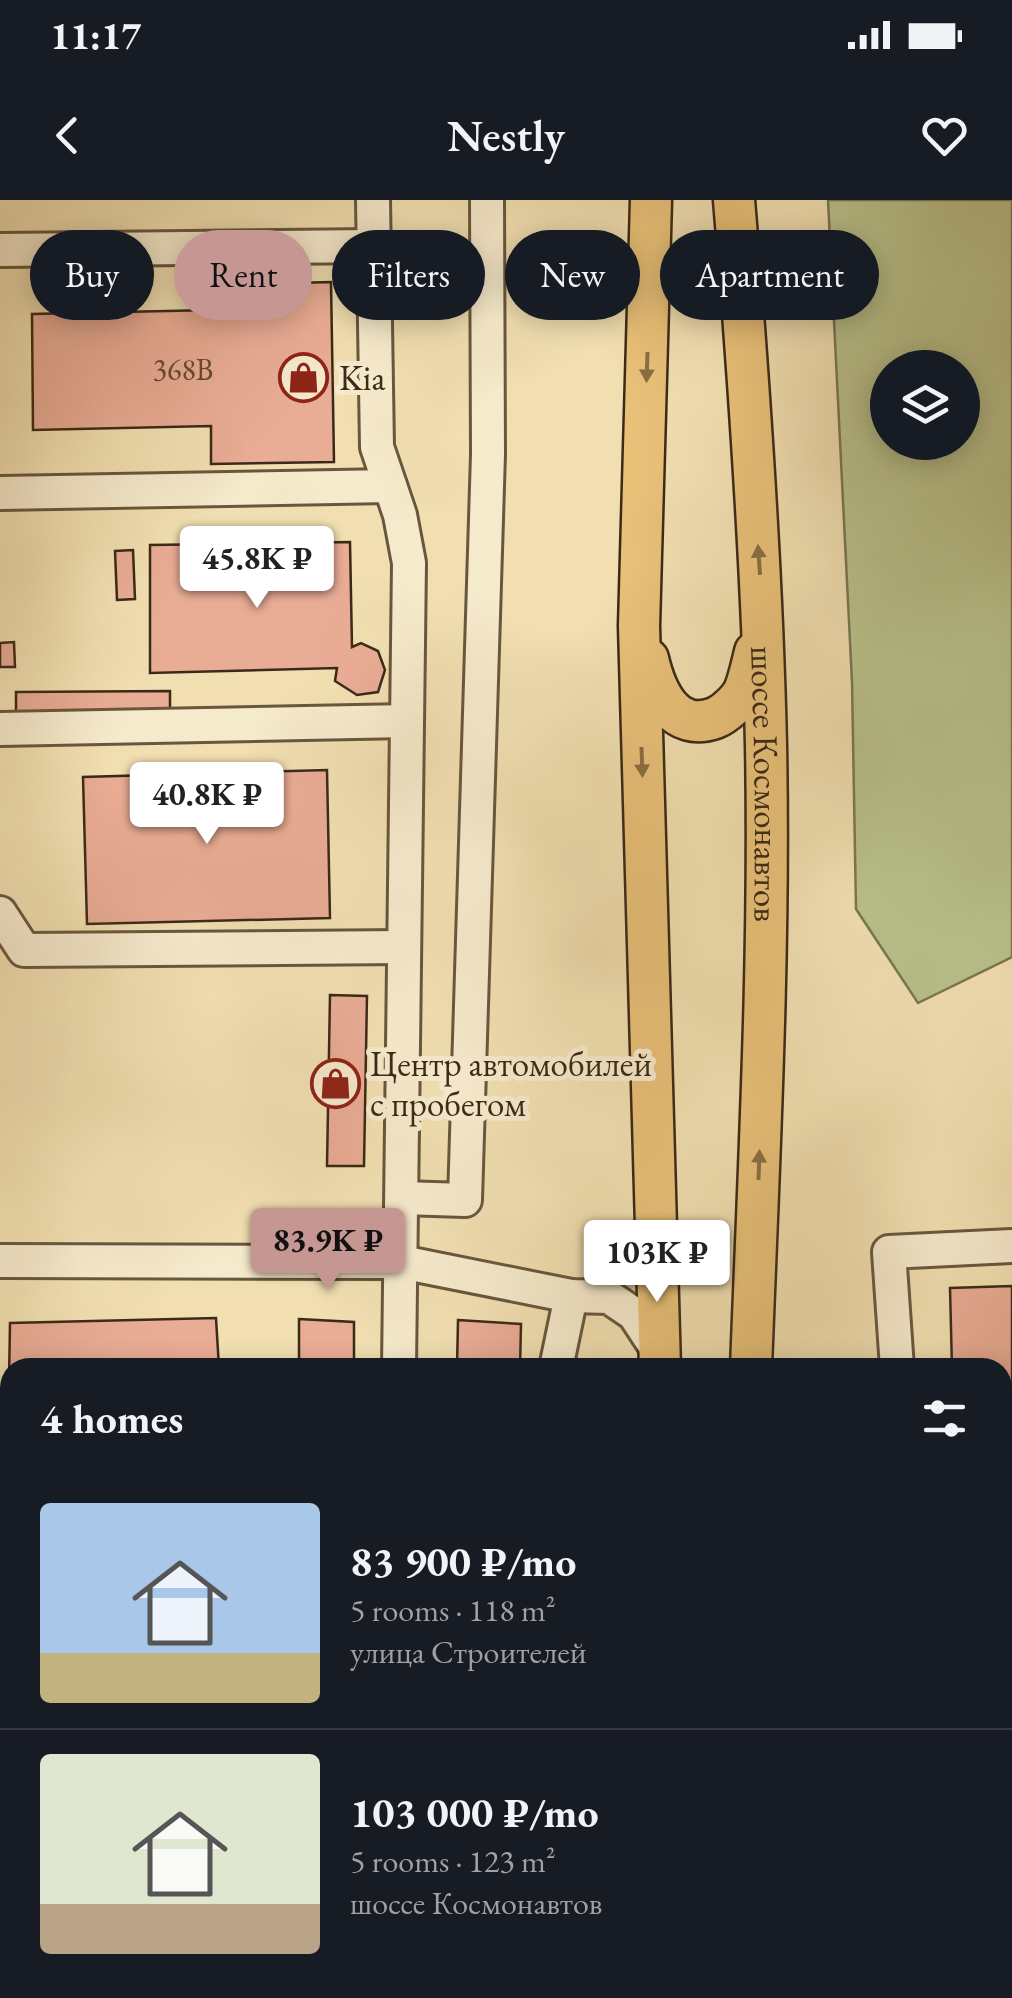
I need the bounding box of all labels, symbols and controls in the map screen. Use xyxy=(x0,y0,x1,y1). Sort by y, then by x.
text: 11:17 xyxy=(50,11,141,60)
text: Nestly xyxy=(447,106,565,164)
icon: back xyxy=(40,108,95,163)
icon: heart xyxy=(917,108,972,163)
chip: Buy xyxy=(30,230,154,320)
chip: Rent xyxy=(174,230,312,320)
chip: Filters xyxy=(332,230,485,320)
chip: New xyxy=(505,230,640,320)
chip: Apartment xyxy=(660,230,879,320)
house number: 368В xyxy=(153,350,213,389)
map controls xyxy=(870,350,980,460)
button: layers xyxy=(870,350,980,460)
shop icon: Kia xyxy=(278,352,330,404)
one-way arrow xyxy=(639,352,655,384)
place label: Kia xyxy=(339,355,385,400)
pin: 45.8K ₽ xyxy=(165,526,349,611)
text: 45.8K ₽ xyxy=(202,537,312,579)
one-way arrow xyxy=(751,544,767,576)
street label: шоссе Космонавтов xyxy=(741,645,790,922)
one-way arrow xyxy=(635,747,651,779)
pin: 40.8K ₽ xyxy=(115,762,299,847)
text: 40.8K ₽ xyxy=(152,773,262,815)
place label: Центр автомобилей с пробегом xyxy=(370,1041,652,1127)
shop icon: Центр автомобилей с пробегом xyxy=(309,1058,361,1110)
one-way arrow xyxy=(752,1149,768,1181)
pin: 83.9K ₽ xyxy=(236,1208,420,1293)
text: 83.9K ₽ xyxy=(273,1219,383,1261)
pin: 103K ₽ xyxy=(576,1220,738,1305)
text: 103K ₽ xyxy=(606,1231,708,1273)
text: 4 homes xyxy=(40,1391,183,1446)
icon: filters xyxy=(917,1391,972,1446)
text: 83 900 ₽/mo xyxy=(350,1534,576,1589)
icon: home xyxy=(120,1543,240,1663)
text: 5 rooms · 118 m² xyxy=(350,1589,556,1631)
text: улица Строителей xyxy=(350,1631,587,1673)
text: 103 000 ₽/mo xyxy=(350,1785,599,1840)
icon: home xyxy=(120,1794,240,1914)
text: 5 rooms · 123 m² xyxy=(350,1840,556,1882)
text: шоссе Космонавтов xyxy=(350,1882,602,1924)

